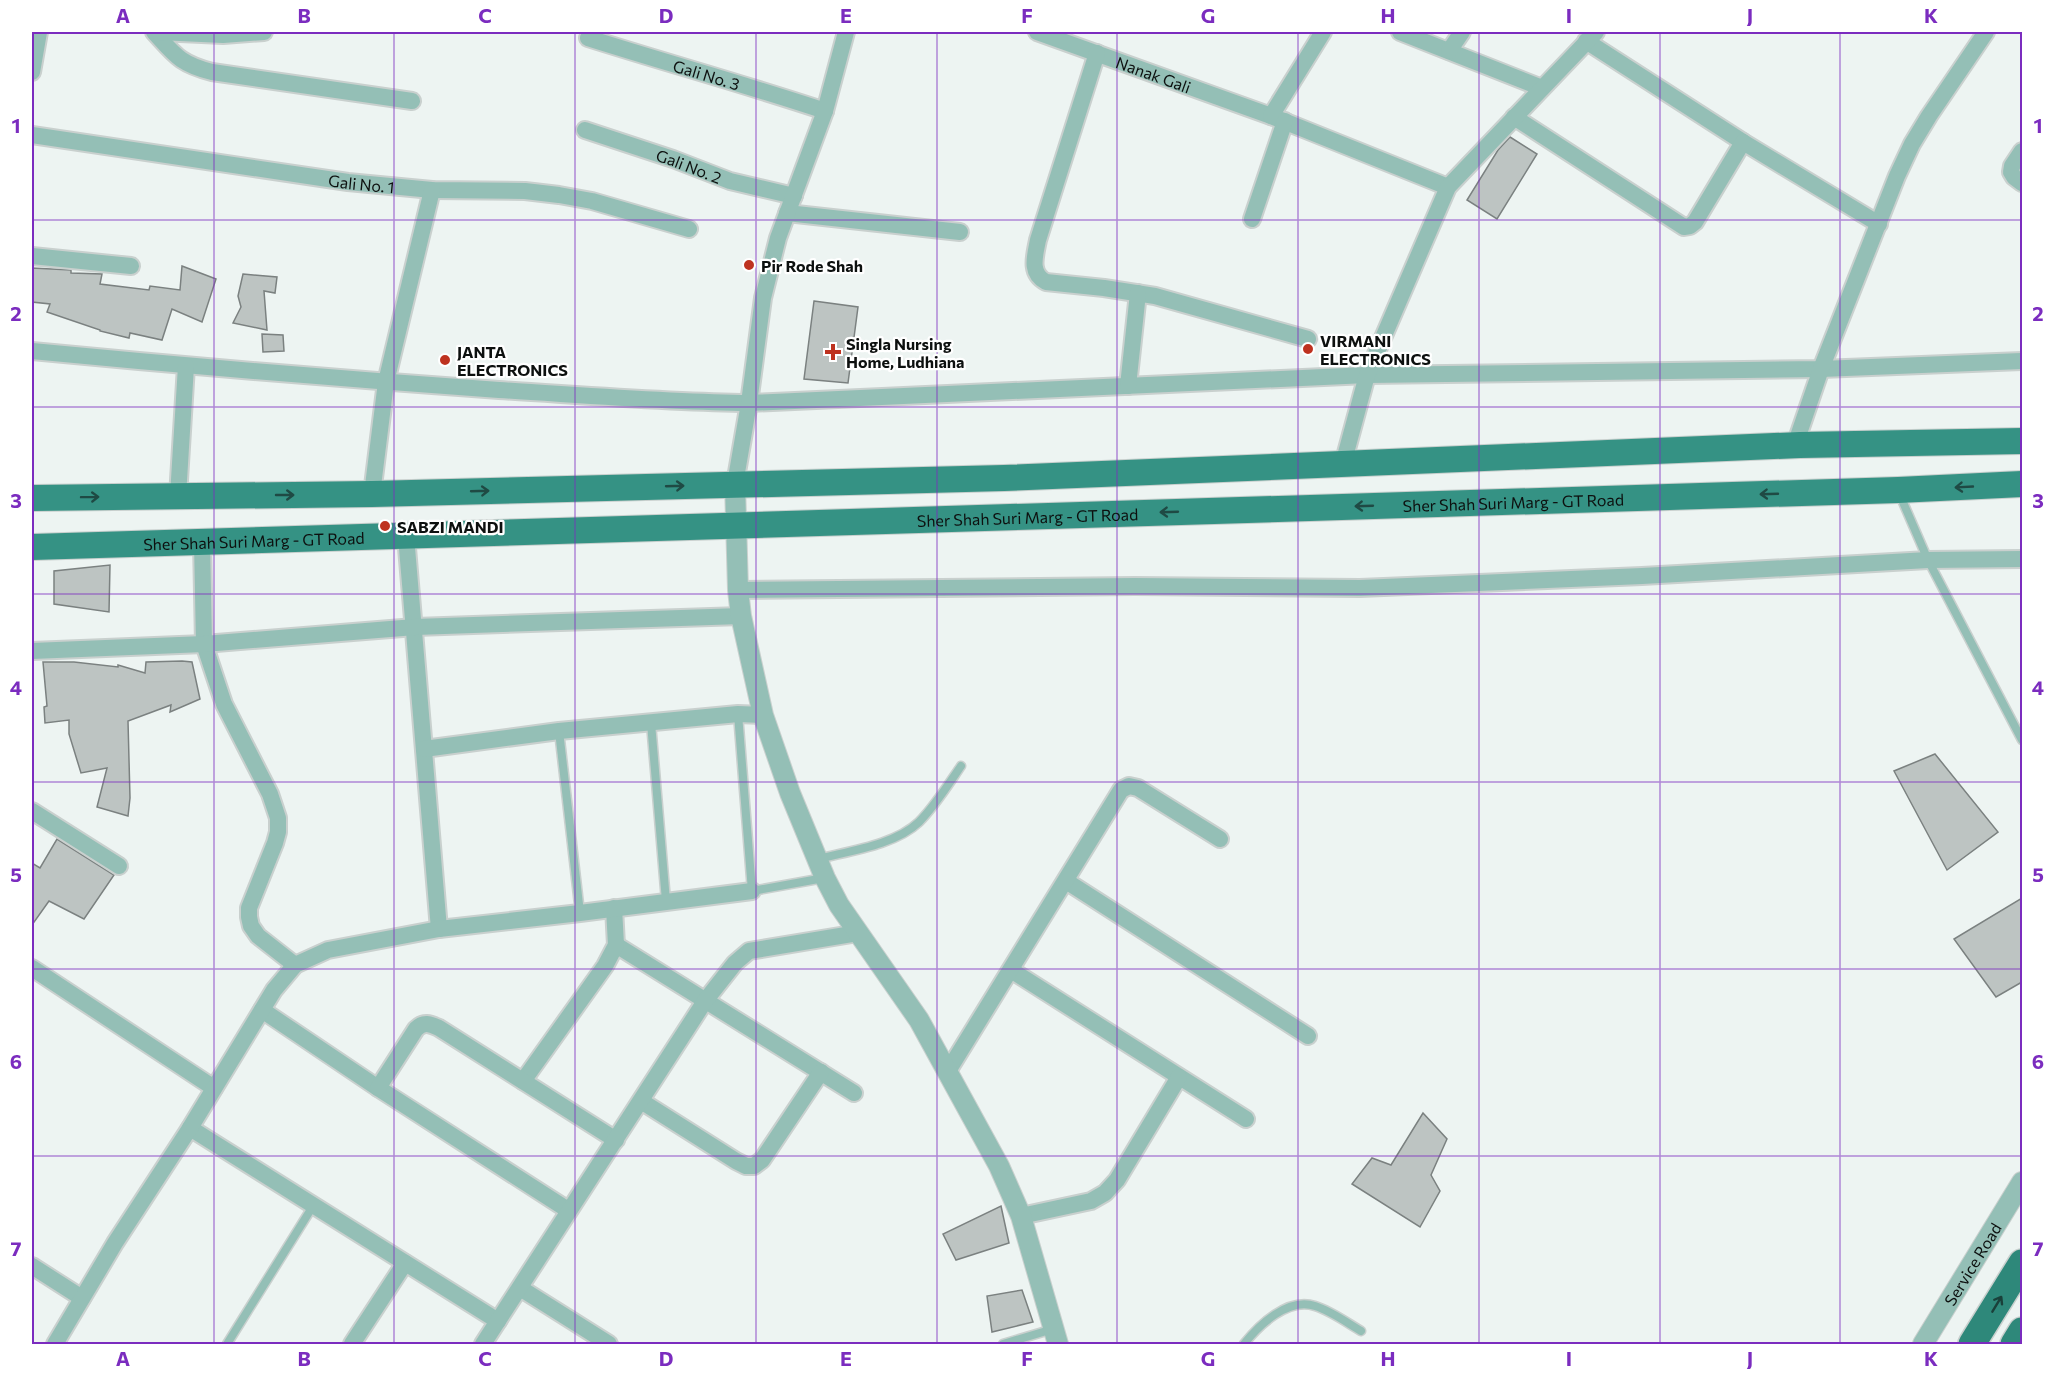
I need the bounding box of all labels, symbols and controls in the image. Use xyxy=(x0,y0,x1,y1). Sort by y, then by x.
text: A xyxy=(116,3,130,27)
text: B xyxy=(297,3,311,27)
text: C xyxy=(478,3,492,27)
text: D xyxy=(659,3,673,27)
text: E xyxy=(840,3,852,27)
text: F xyxy=(1021,3,1033,27)
text: G xyxy=(1201,3,1215,27)
text: H xyxy=(1381,3,1396,27)
text: I xyxy=(1566,3,1572,27)
text: J xyxy=(1747,3,1753,27)
text: K xyxy=(1924,3,1938,27)
street label: Nanak Gali xyxy=(1114,52,1194,96)
street label: Gali No. 3 xyxy=(671,55,742,93)
text: 1 xyxy=(11,113,21,137)
text: 1 xyxy=(2033,113,2043,137)
street label: Gali No. 2 xyxy=(654,145,725,186)
street label: Gali No. 1 xyxy=(327,170,395,196)
place label: Pir Rode Shah xyxy=(761,256,863,275)
marker: Pir Rode Shah xyxy=(742,258,756,272)
text: 2 xyxy=(10,301,22,325)
text: 2 xyxy=(2032,301,2044,325)
place label: VIRMANI ELECTRONICS xyxy=(1320,331,1431,368)
place label: Singla Nursing Home, Ludhiana xyxy=(846,334,965,371)
place label: JANTA ELECTRONICS xyxy=(457,342,568,379)
marker: VIRMANI ELECTRONICS xyxy=(1301,342,1315,356)
marker: Singla Nursing Home, Ludhiana xyxy=(824,343,842,361)
marker: JANTA ELECTRONICS xyxy=(438,353,452,367)
one-way arrow xyxy=(664,480,684,491)
one-way arrow xyxy=(1955,481,1975,492)
one-way arrow xyxy=(469,485,489,497)
text: 3 xyxy=(10,488,22,512)
one-way arrow xyxy=(1760,488,1780,499)
text: 3 xyxy=(2032,488,2044,512)
one-way arrow xyxy=(274,489,294,501)
street label: Sher Shah Suri Marg - GT Road xyxy=(1402,489,1624,515)
one-way arrow xyxy=(79,491,99,503)
one-way arrow xyxy=(1355,500,1375,512)
street label: Sher Shah Suri Marg - GT Road xyxy=(917,504,1139,529)
one-way arrow xyxy=(1160,506,1180,518)
place label: SABZI MANDI xyxy=(397,517,503,536)
marker: SABZI MANDI xyxy=(378,519,392,533)
street label: Sher Shah Suri Marg - GT Road xyxy=(143,527,365,553)
text: 4 xyxy=(10,675,22,699)
text: 4 xyxy=(2032,675,2044,699)
text: 5 xyxy=(10,862,22,886)
text: 5 xyxy=(2032,862,2044,886)
text: 6 xyxy=(10,1049,22,1073)
text: 6 xyxy=(2032,1049,2044,1073)
street label: Service Road xyxy=(1940,1219,2004,1309)
text: 7 xyxy=(11,1236,22,1260)
text: 7 xyxy=(2033,1236,2044,1260)
one-way arrow xyxy=(1992,1296,2004,1313)
text: A xyxy=(116,1346,130,1370)
text: B xyxy=(297,1346,311,1370)
text: C xyxy=(478,1346,492,1370)
text: D xyxy=(659,1346,673,1370)
text: E xyxy=(840,1346,852,1370)
text: F xyxy=(1021,1346,1033,1370)
text: G xyxy=(1201,1346,1215,1370)
text: H xyxy=(1381,1346,1396,1370)
text: I xyxy=(1566,1346,1572,1370)
text: J xyxy=(1747,1346,1753,1370)
text: K xyxy=(1924,1346,1938,1370)

